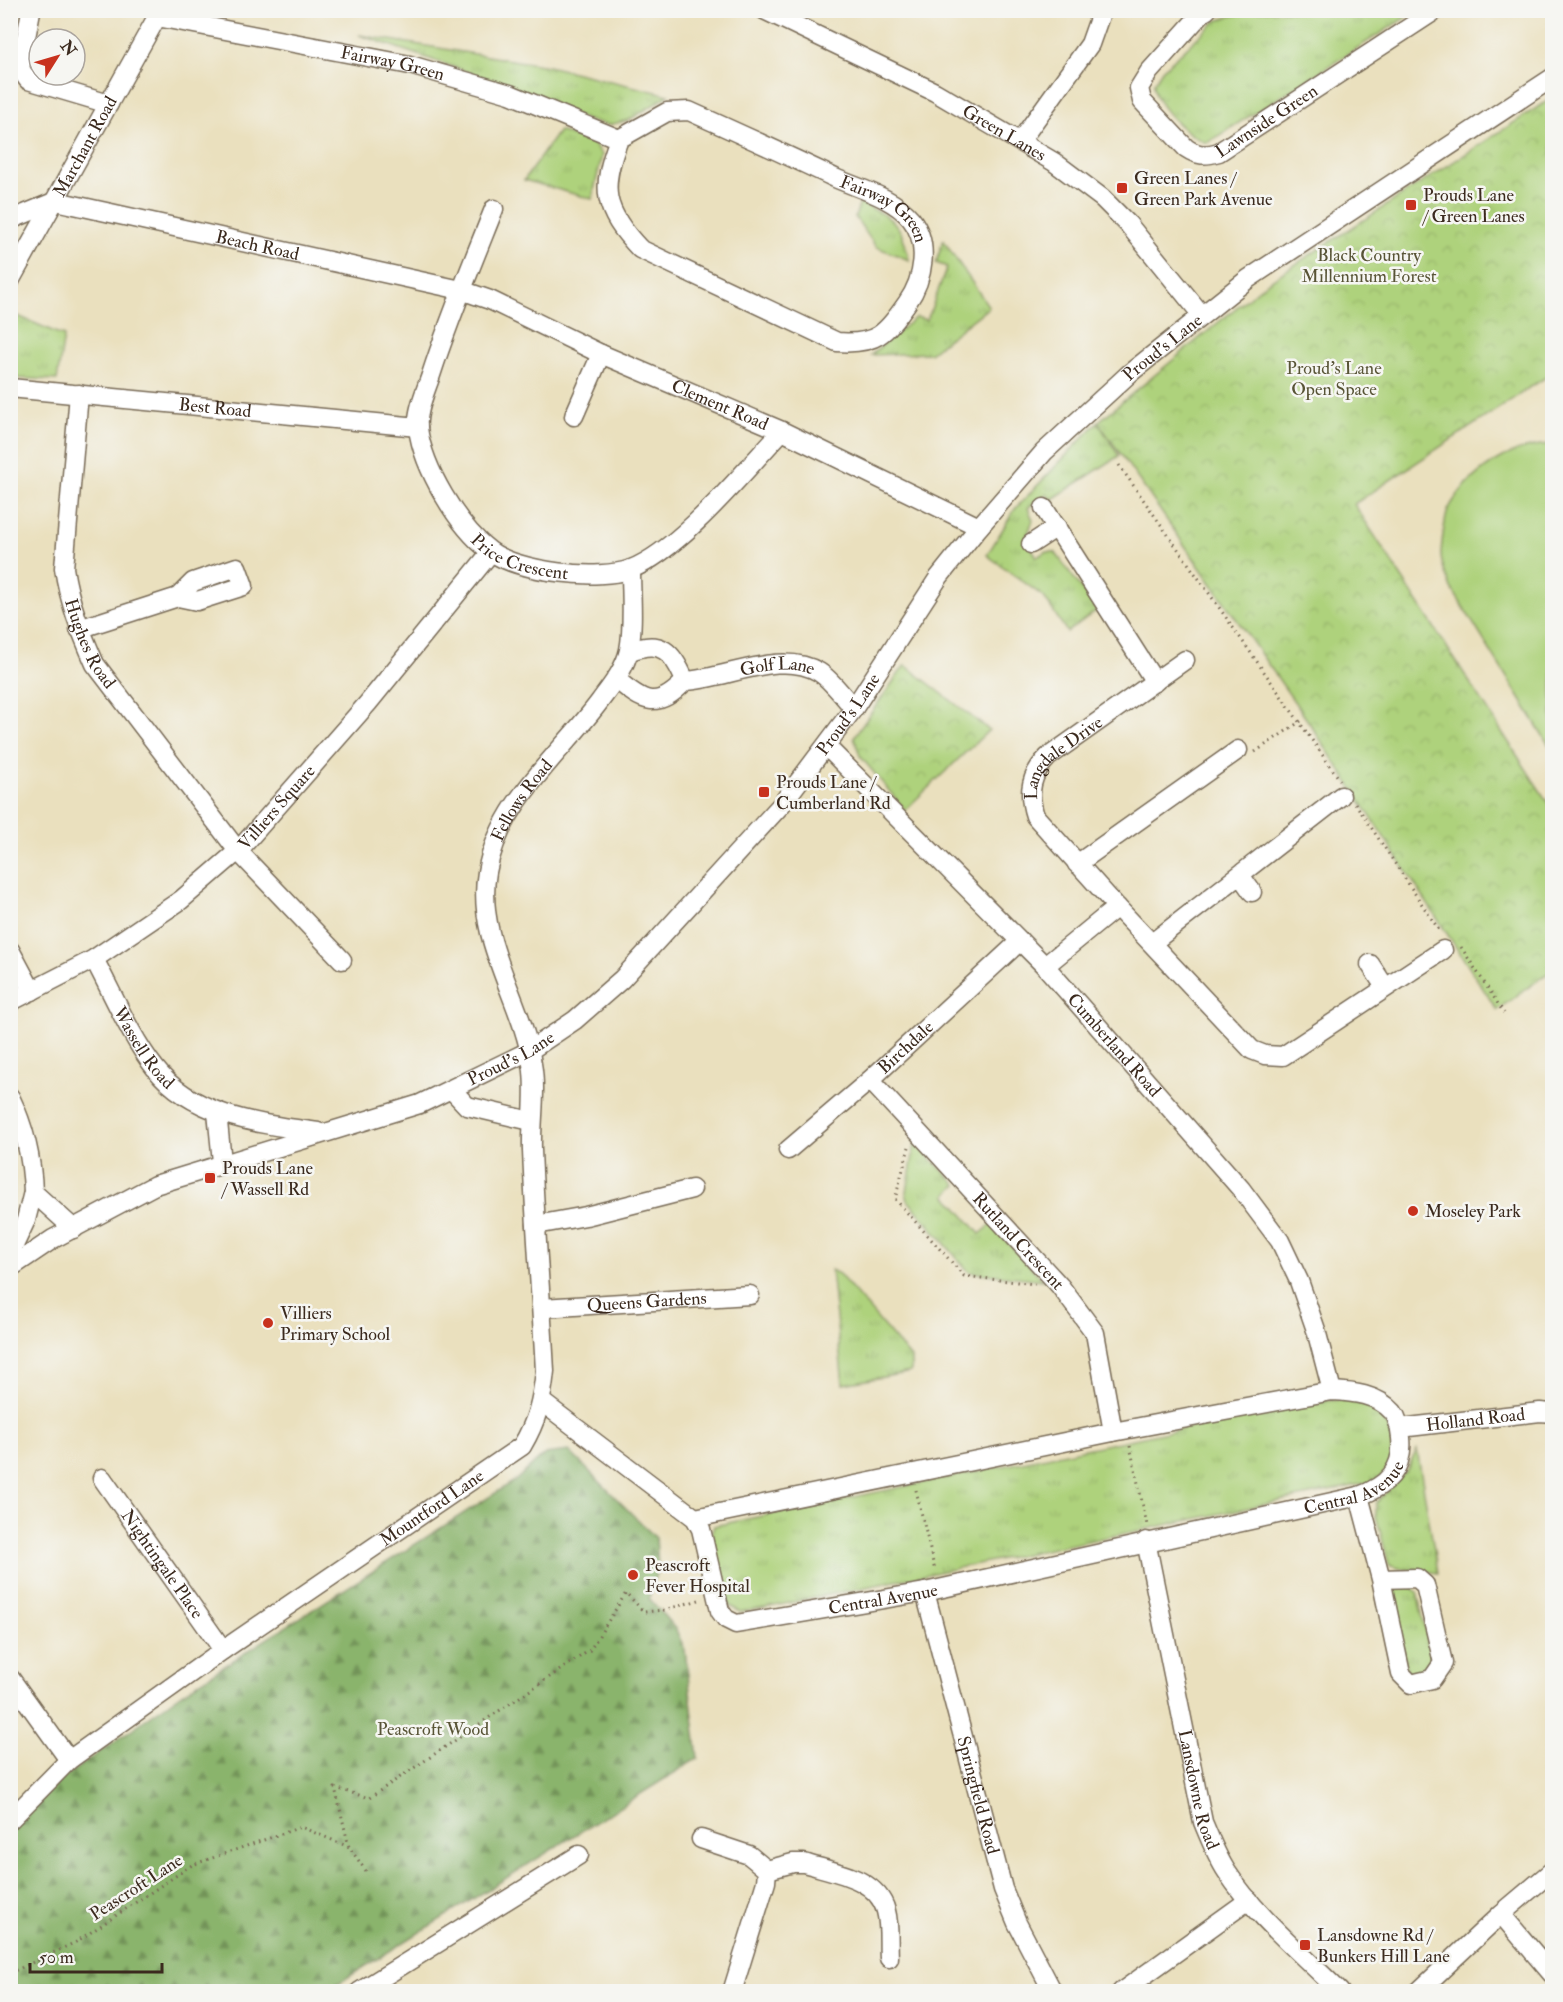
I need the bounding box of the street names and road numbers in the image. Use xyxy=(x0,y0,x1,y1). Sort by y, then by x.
street label: Fairway Green xyxy=(339,41,447,86)
street label: Lawnside Green xyxy=(1211,80,1322,163)
street label: Marchant Road xyxy=(48,92,123,201)
street label: Green Lanes xyxy=(958,100,1050,167)
street label: Fairway Green xyxy=(837,170,932,245)
street label: Beach Road xyxy=(213,225,301,266)
street label: Proud's Lane xyxy=(1118,309,1207,386)
street label: Clement Road xyxy=(668,374,772,436)
street label: Best Road xyxy=(178,393,252,423)
street label: Price Crescent xyxy=(465,529,569,585)
street label: Hughes Road xyxy=(59,596,121,694)
street label: Golf Lane xyxy=(738,652,819,682)
street label: Proud's Lane xyxy=(811,669,886,760)
street label: Langdale Drive xyxy=(1020,711,1108,800)
street label: Fellows Road xyxy=(486,754,558,845)
street label: Villiers Square xyxy=(233,760,321,855)
street label: Cumberland Road xyxy=(1062,988,1166,1102)
street label: Wassell Road xyxy=(108,1002,179,1095)
street label: Birchdale xyxy=(873,1016,939,1079)
street label: Proud's Lane xyxy=(464,1026,559,1091)
street label: Rutland Crescent xyxy=(967,1188,1069,1295)
street label: Queens Gardens xyxy=(586,1287,707,1317)
street label: Holland Road xyxy=(1425,1403,1526,1437)
street label: Central Avenue xyxy=(1302,1457,1410,1520)
street label: Mountford Lane xyxy=(375,1464,489,1552)
street label: Nightingale Place xyxy=(116,1505,209,1624)
street label: Central Avenue xyxy=(827,1578,940,1620)
street label: Lansdowne Road xyxy=(1173,1728,1224,1853)
street label: Springfield Road xyxy=(951,1734,1004,1857)
street label: Peascroft Lane xyxy=(85,1849,188,1926)

